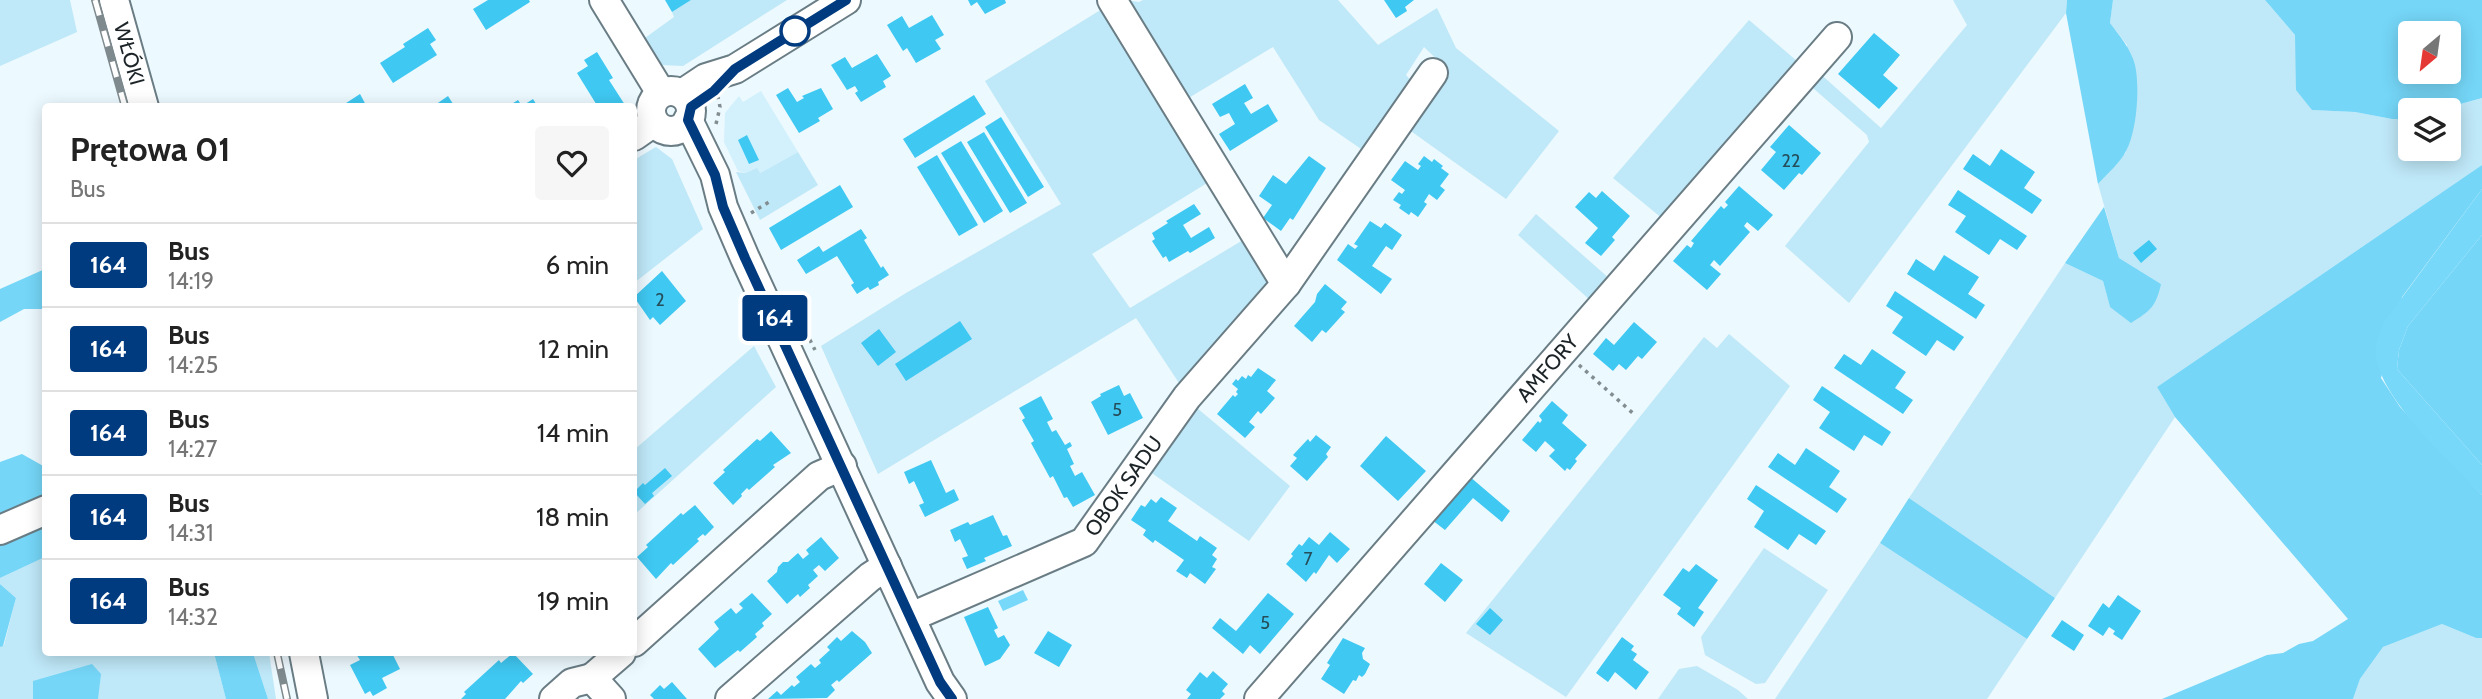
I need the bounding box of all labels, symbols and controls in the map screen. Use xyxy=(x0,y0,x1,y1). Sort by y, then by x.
unlabelled marker xyxy=(780,16,810,46)
street label: WŁÓKI xyxy=(109,20,150,88)
north arrow xyxy=(2398,21,2460,84)
map controls xyxy=(2398,21,2461,161)
button: layers xyxy=(2398,98,2461,161)
button: heart xyxy=(535,126,609,200)
text: Prętowa 01 xyxy=(70,129,230,169)
house number: 22 xyxy=(1782,150,1800,172)
text: Bus xyxy=(70,175,105,203)
text: Bus xyxy=(168,235,209,267)
text: 6 min xyxy=(546,249,609,281)
text: 164 xyxy=(90,250,127,279)
text: 14:19 xyxy=(168,267,214,295)
house number: 2 xyxy=(655,289,665,311)
line badge: 164 xyxy=(735,295,815,341)
text: 164 xyxy=(756,303,794,332)
text: Bus xyxy=(168,319,209,351)
street label: AMFORY xyxy=(1511,328,1584,407)
text: 12 min xyxy=(538,333,609,365)
text: 164 xyxy=(90,334,127,363)
text: 14:25 xyxy=(168,351,218,379)
house number: 5 xyxy=(1112,399,1122,421)
text: Bus xyxy=(168,403,209,435)
text: 14 min xyxy=(537,417,609,449)
text: 164 xyxy=(90,418,127,447)
street label: OBOK SADU xyxy=(1079,431,1167,541)
text: 14:27 xyxy=(168,435,217,463)
text: Bus xyxy=(168,487,209,519)
text: 18 min xyxy=(536,501,609,533)
text: 164 xyxy=(90,502,127,531)
text: 14:31 xyxy=(168,519,214,547)
house number: 7 xyxy=(1303,548,1313,570)
text: Bus xyxy=(168,571,209,603)
text: 19 min xyxy=(537,585,609,617)
text: 164 xyxy=(90,586,127,615)
text: 14:32 xyxy=(168,603,218,631)
house number: 5 xyxy=(1260,612,1270,634)

